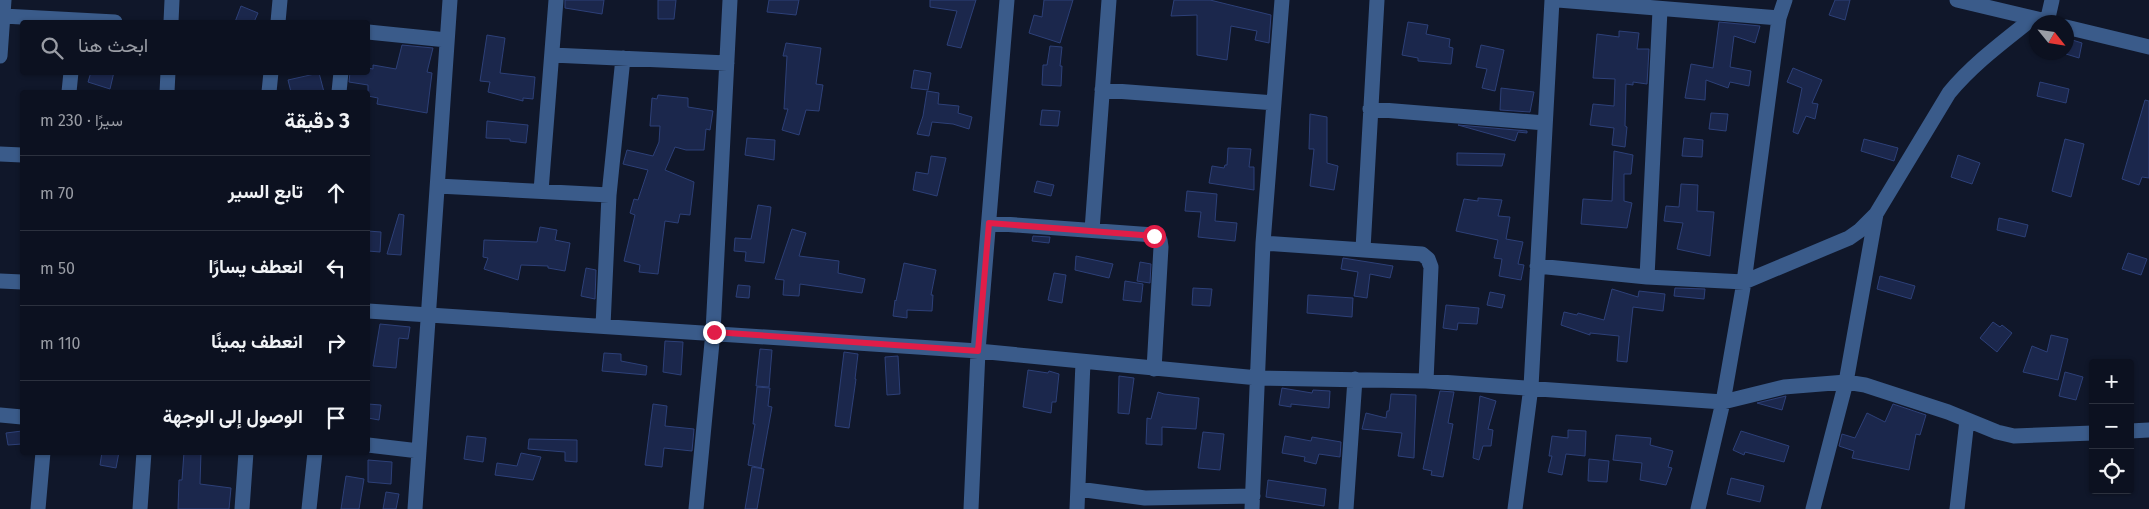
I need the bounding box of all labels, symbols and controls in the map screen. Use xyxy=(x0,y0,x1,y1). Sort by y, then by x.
north arrow xyxy=(2029,15,2074,60)
search box xyxy=(20,20,370,75)
icon: search xyxy=(38,34,66,62)
text: ابحث هنا xyxy=(78,34,148,57)
text: 3 دقيقة xyxy=(285,108,350,134)
text: سيرًا · 230 m xyxy=(40,111,123,130)
icon: ahead xyxy=(322,179,350,207)
text: تابع السير xyxy=(228,180,303,203)
text: 70 m xyxy=(40,184,74,203)
route start xyxy=(1143,225,1166,248)
icon: left xyxy=(322,254,350,282)
text: انعطف يسارًا xyxy=(209,255,303,278)
text: 50 m xyxy=(40,259,75,278)
route end xyxy=(703,321,726,344)
icon: right xyxy=(322,329,350,357)
text: انعطف يمينًا xyxy=(211,330,303,353)
text: 110 m xyxy=(40,334,81,353)
map controls xyxy=(2089,359,2134,494)
button: + xyxy=(2089,359,2134,404)
icon: arrive xyxy=(322,404,350,432)
button: − xyxy=(2089,404,2134,449)
text: الوصول إلى الوجهة xyxy=(163,405,303,428)
button: locate xyxy=(2089,449,2134,494)

